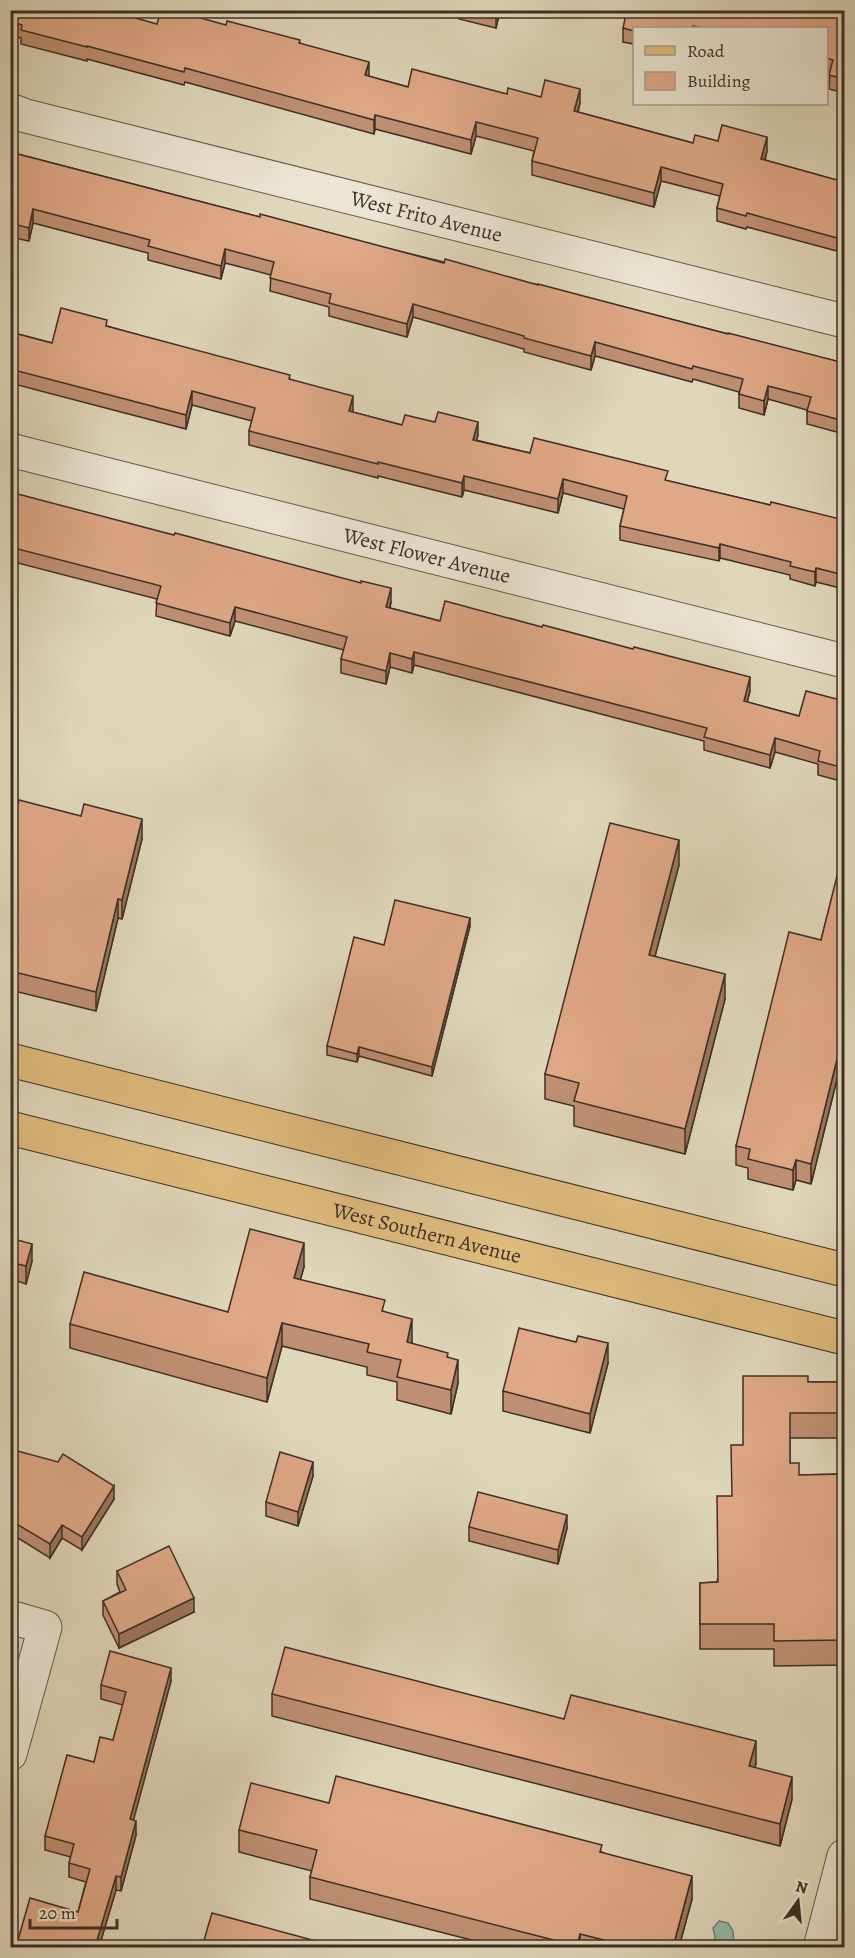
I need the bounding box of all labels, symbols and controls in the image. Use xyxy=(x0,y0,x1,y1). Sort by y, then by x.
legend xyxy=(633,27,828,105)
text: Road xyxy=(687,39,725,63)
text: Building xyxy=(687,69,751,93)
street label: West Frito Avenue xyxy=(347,184,505,249)
street label: West Flower Avenue xyxy=(339,521,514,590)
street label: West Southern Avenue xyxy=(329,1196,524,1270)
north arrow xyxy=(768,1871,828,1931)
text: N xyxy=(793,1875,810,1900)
scale bar xyxy=(30,1892,117,1930)
text: 20 m xyxy=(39,1901,76,1925)

